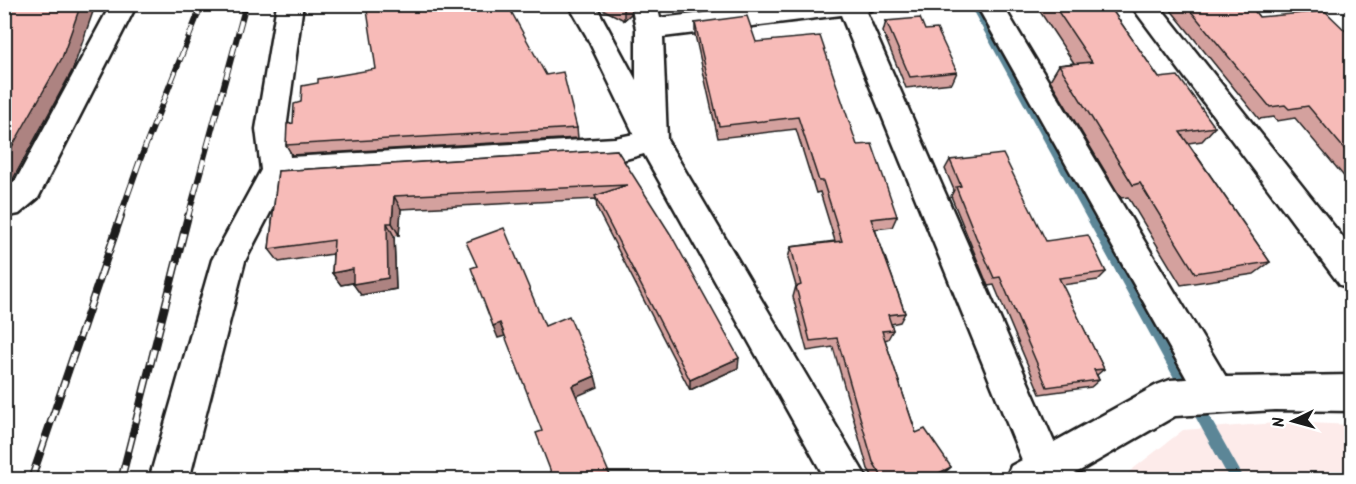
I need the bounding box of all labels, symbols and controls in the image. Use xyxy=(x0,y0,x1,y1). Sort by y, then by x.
north arrow xyxy=(1263,391,1323,451)
text: N xyxy=(1267,416,1292,428)

